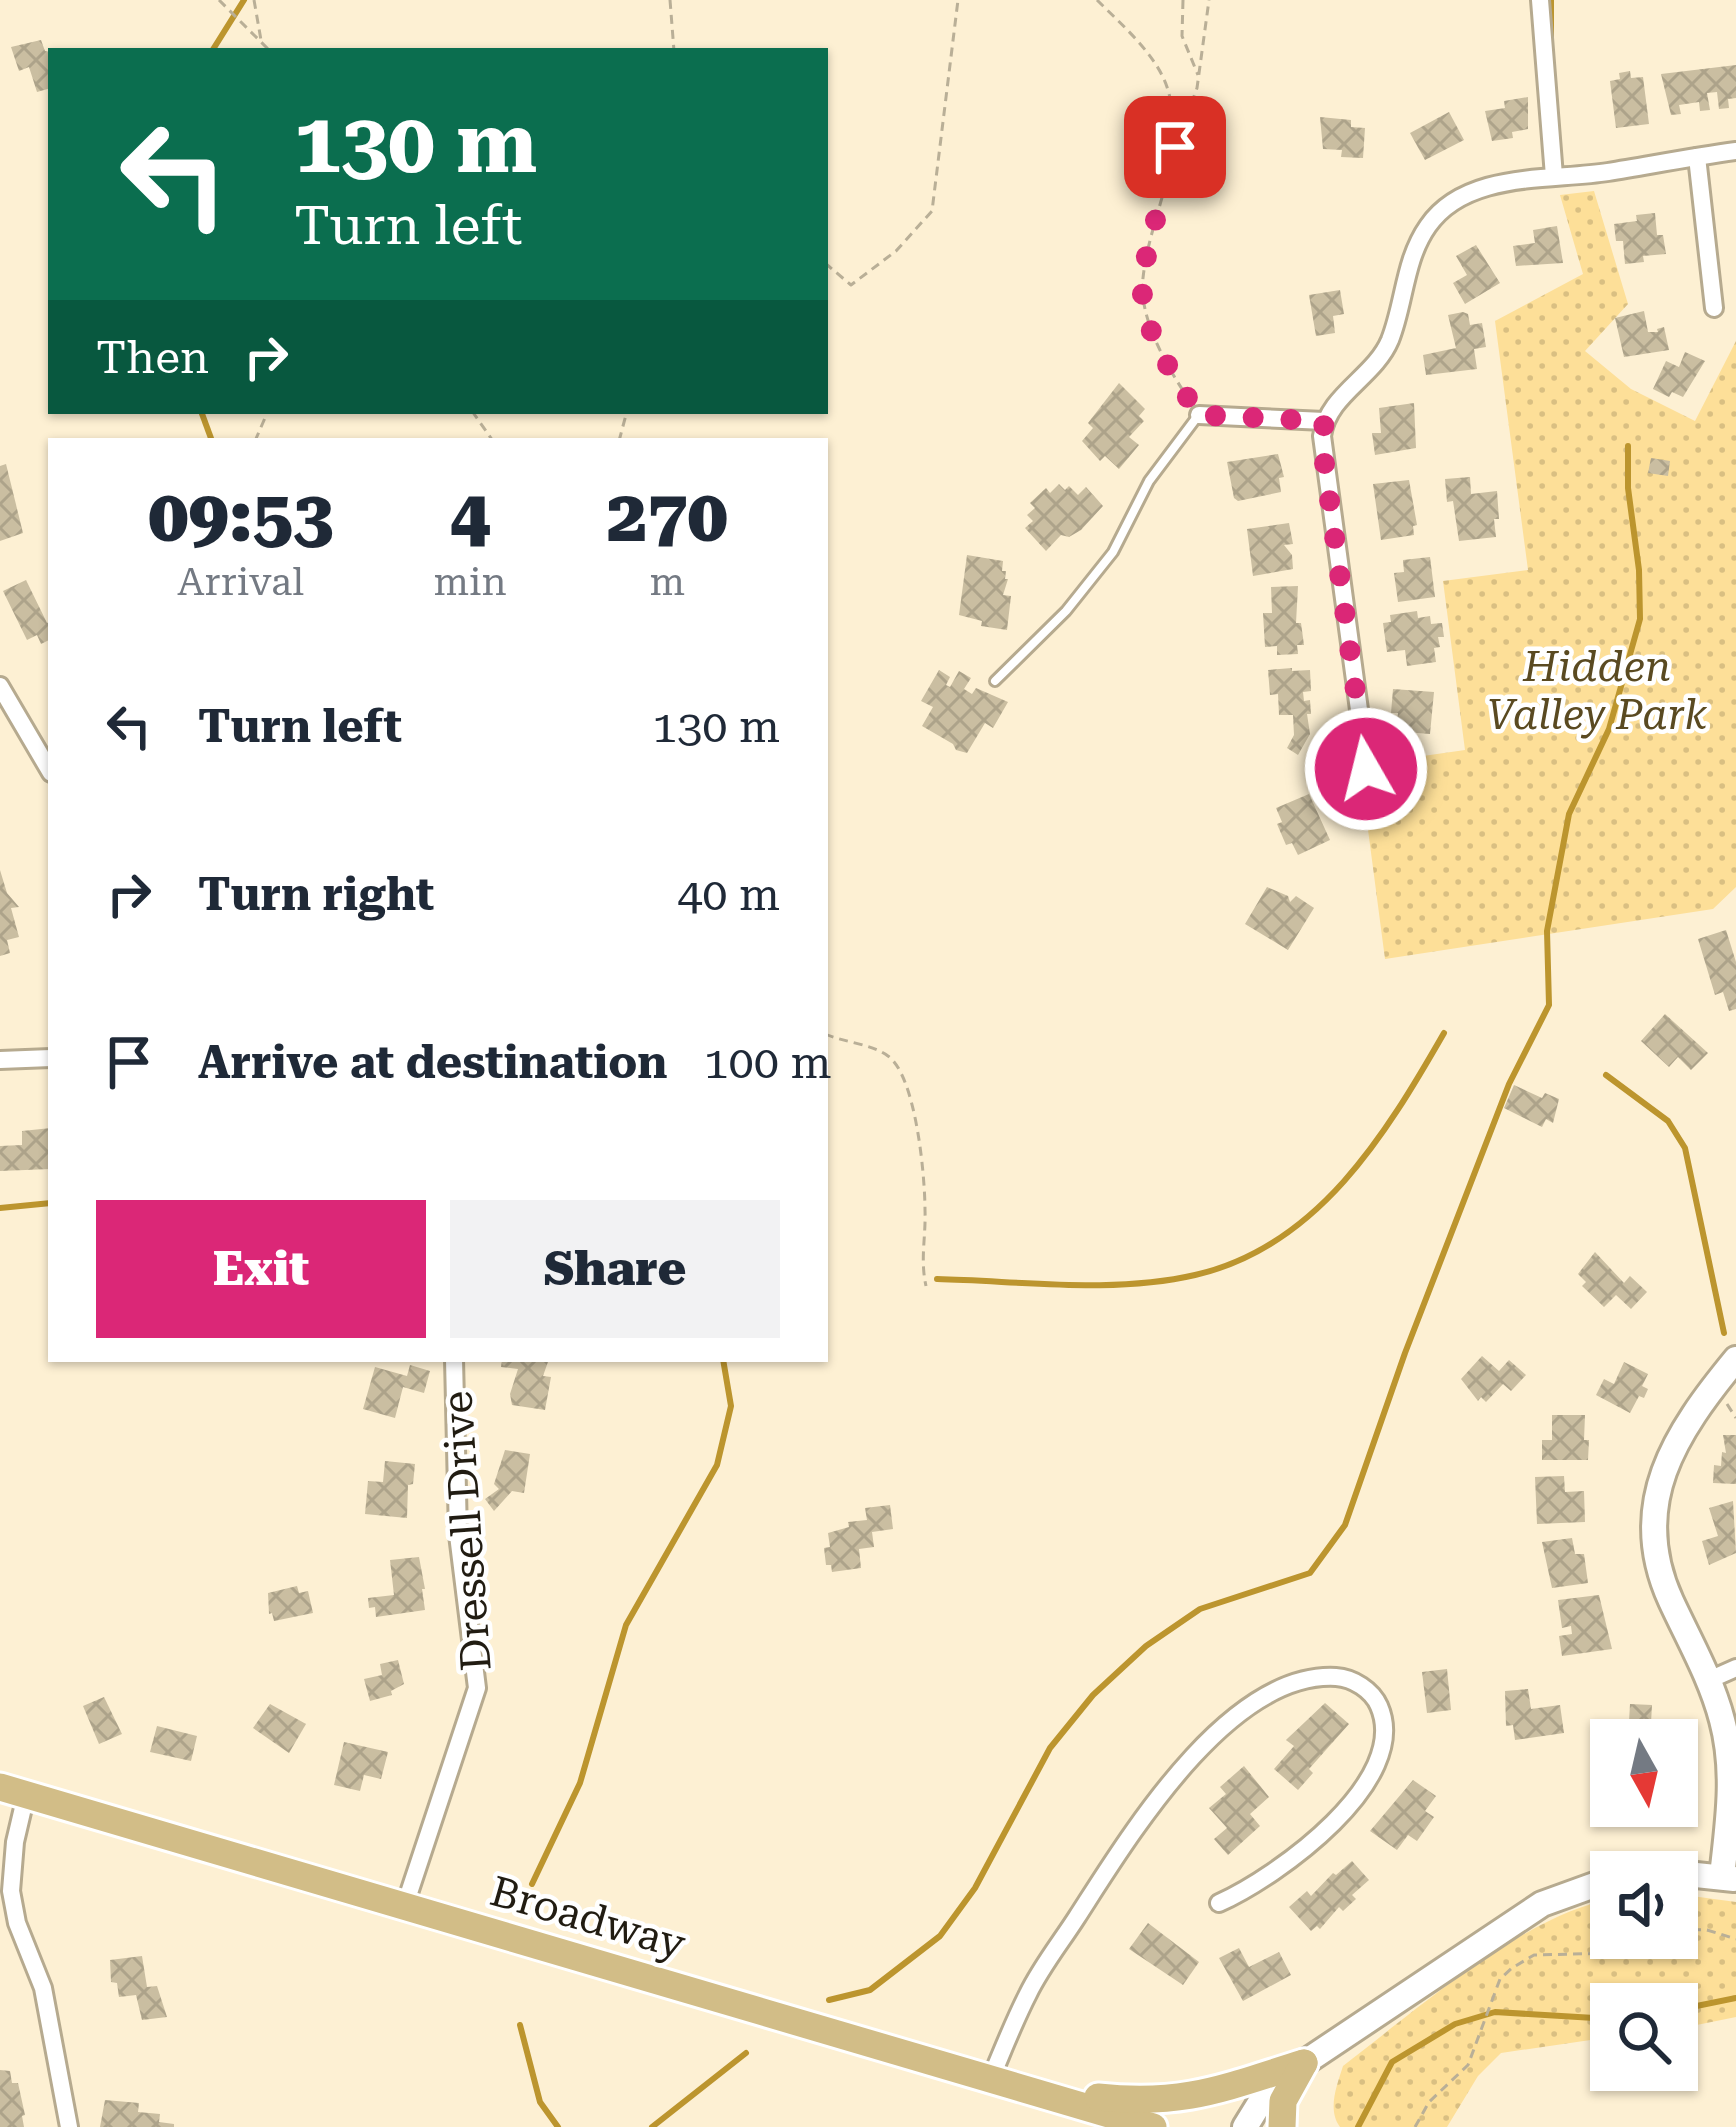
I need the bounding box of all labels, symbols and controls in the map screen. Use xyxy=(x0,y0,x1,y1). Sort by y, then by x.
text: 130 m xyxy=(294,94,537,192)
icon: left xyxy=(96,96,252,252)
pin xyxy=(1124,96,1226,198)
icon: arrive xyxy=(1142,114,1208,180)
text: Turn left xyxy=(294,194,522,257)
icon: right xyxy=(233,324,299,390)
text: Then xyxy=(96,331,209,384)
text: 09:53 xyxy=(148,474,333,559)
text: 4 xyxy=(450,474,490,559)
text: 270 xyxy=(607,474,728,559)
text: Arrival xyxy=(177,559,304,605)
text: min xyxy=(434,559,507,605)
text: m xyxy=(650,559,685,605)
park label: Hidden Valley Park xyxy=(1487,642,1707,739)
icon: left xyxy=(96,693,162,759)
text: Turn left xyxy=(198,700,402,753)
text: 130 m xyxy=(652,700,780,753)
position arrow xyxy=(1303,706,1429,832)
icon: right xyxy=(96,861,162,927)
text: Turn right xyxy=(198,868,434,921)
text: 40 m xyxy=(677,868,780,921)
icon: arrive xyxy=(96,1029,162,1095)
text: Arrive at destination xyxy=(198,1036,667,1089)
text: 100 m xyxy=(703,1036,831,1089)
button: Exit xyxy=(96,1200,426,1338)
button: Share xyxy=(450,1200,780,1338)
street label: Dressell Drive xyxy=(432,1389,501,1673)
north arrow xyxy=(1590,1719,1698,1827)
map controls xyxy=(1590,1719,1698,2091)
button: sound xyxy=(1590,1851,1698,1959)
street label: Broadway xyxy=(485,1866,691,1969)
button: search xyxy=(1590,1983,1698,2091)

